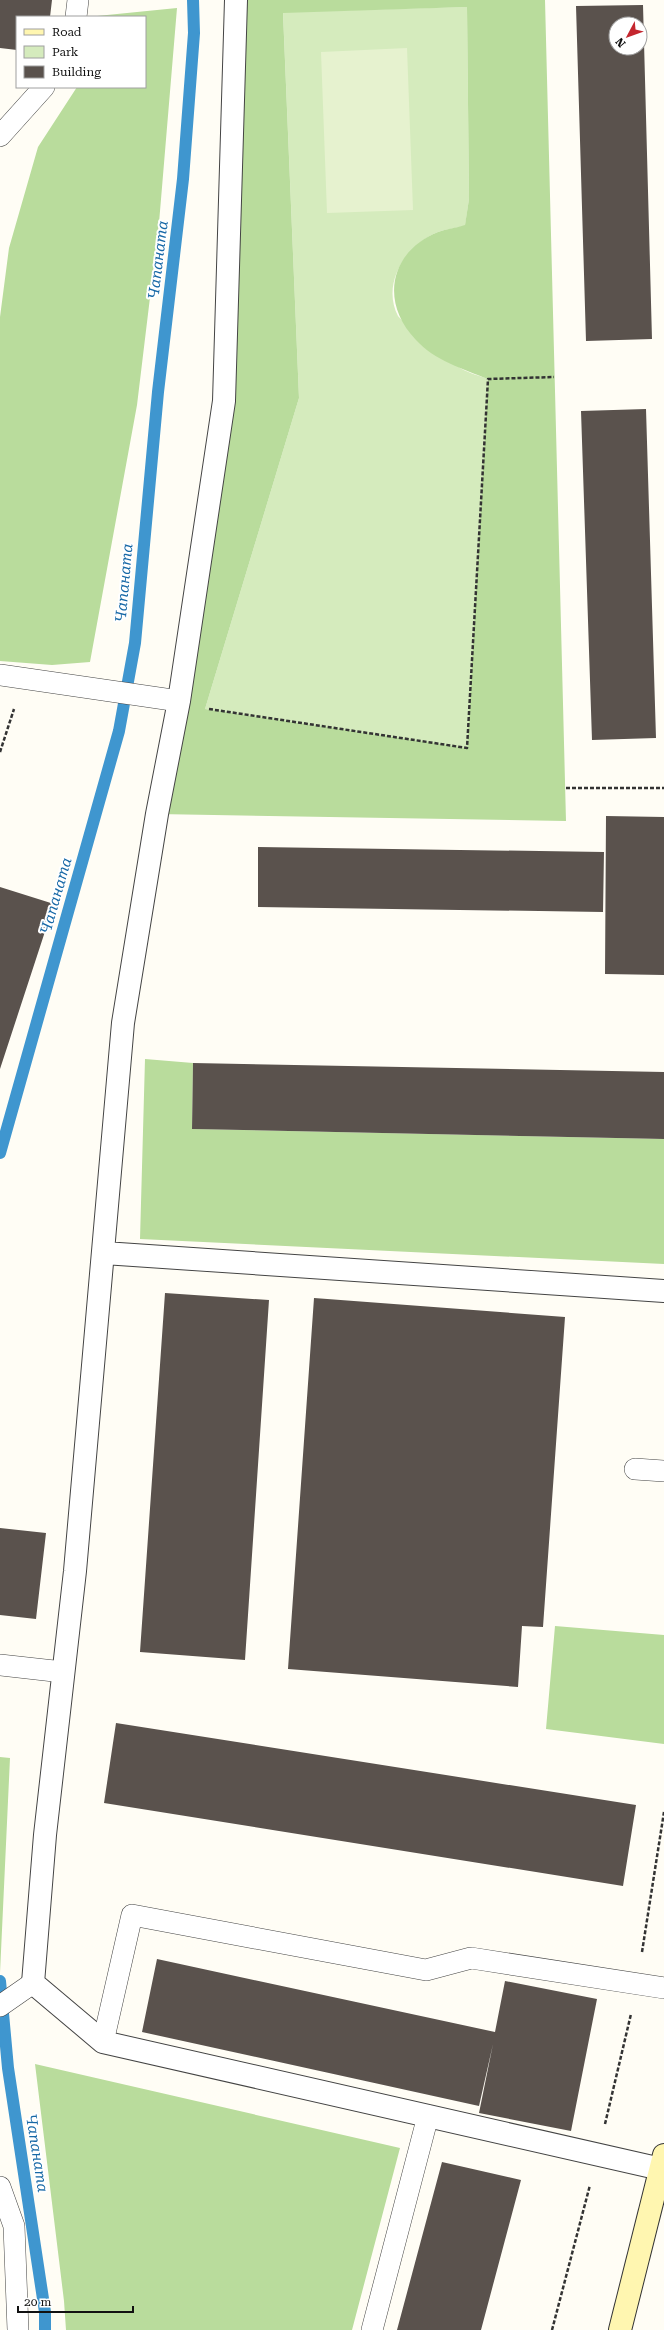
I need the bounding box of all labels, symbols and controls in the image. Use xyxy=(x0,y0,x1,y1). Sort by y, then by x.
legend xyxy=(16,16,146,88)
north arrow xyxy=(608,16,648,56)
text: Road xyxy=(52,25,82,39)
text: N xyxy=(613,34,629,50)
text: Park xyxy=(52,45,79,59)
text: Building xyxy=(52,65,101,79)
water label: Чапаната xyxy=(144,220,172,300)
water label: Чапаната xyxy=(112,543,136,623)
water label: Чапаната xyxy=(36,855,76,937)
water label: Чапаната xyxy=(22,2112,52,2194)
scale bar xyxy=(18,2288,133,2314)
text: 20 m xyxy=(24,2295,51,2309)

